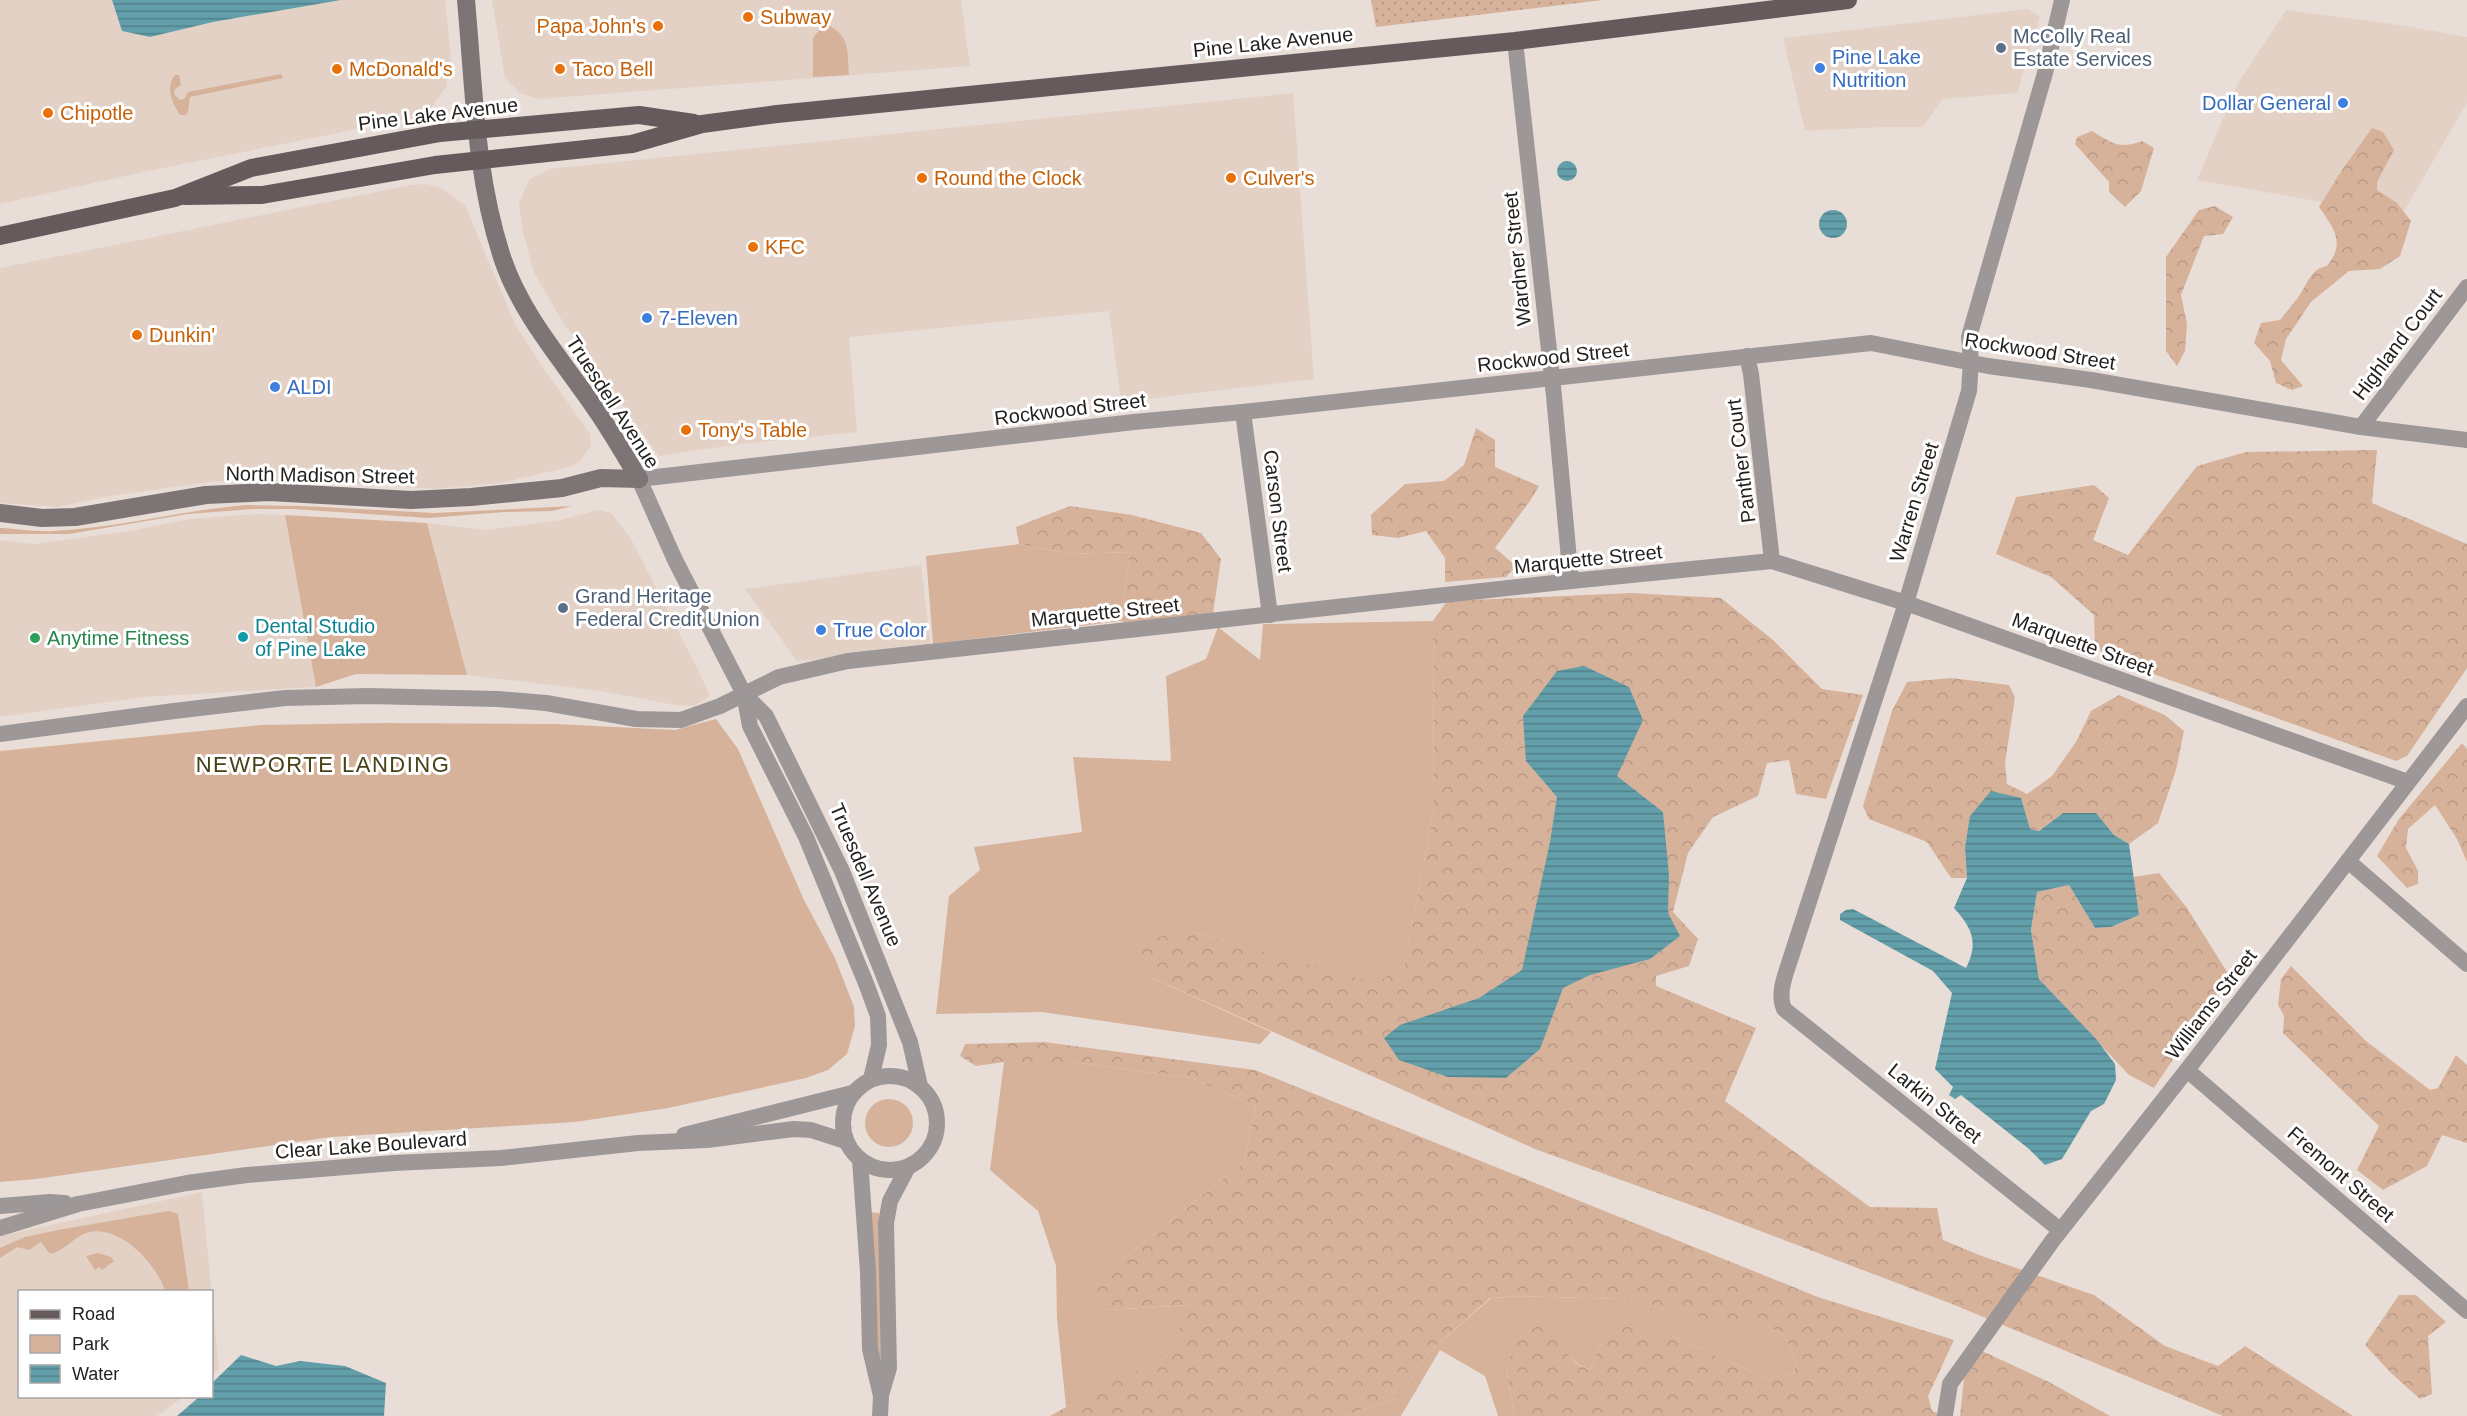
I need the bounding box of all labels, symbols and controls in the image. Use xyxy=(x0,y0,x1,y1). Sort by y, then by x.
place label: Subway xyxy=(760,6,831,28)
marker: Subway xyxy=(741,10,755,24)
place label: Papa John's xyxy=(537,15,646,37)
marker: Papa John's xyxy=(651,19,665,33)
street label: Pine Lake Avenue xyxy=(1192,23,1354,61)
place label: McColly Real Estate Services xyxy=(2013,25,2152,70)
marker: McColly Real Estate Services xyxy=(1994,41,2008,55)
place label: Pine Lake Nutrition xyxy=(1832,46,1921,91)
place label: McDonald's xyxy=(349,58,453,80)
place label: Taco Bell xyxy=(572,58,653,80)
marker: Pine Lake Nutrition xyxy=(1813,61,1827,75)
marker: McDonald's xyxy=(330,62,344,76)
marker: Taco Bell xyxy=(553,62,567,76)
place label: Dollar General xyxy=(2202,92,2331,114)
street label: Pine Lake Avenue xyxy=(357,93,519,135)
marker: Dollar General xyxy=(2336,96,2350,110)
place label: Chipotle xyxy=(60,102,133,124)
marker: Chipotle xyxy=(41,106,55,120)
place label: Round the Clock xyxy=(934,167,1083,189)
place label: Culver's xyxy=(1243,167,1315,189)
marker: Round the Clock xyxy=(915,171,929,185)
marker: Culver's xyxy=(1224,171,1238,185)
street label: Wardner Street xyxy=(1499,190,1535,327)
place label: KFC xyxy=(765,236,805,258)
marker: KFC xyxy=(746,240,760,254)
street label: Highland Court xyxy=(2348,284,2446,404)
place label: 7-Eleven xyxy=(659,307,738,329)
marker: 7-Eleven xyxy=(640,311,654,325)
place label: Dunkin' xyxy=(149,324,215,346)
marker: Dunkin' xyxy=(130,328,144,342)
street label: Rockwood Street xyxy=(1963,328,2117,374)
street label: Truesdell Avenue xyxy=(562,332,664,472)
street label: Rockwood Street xyxy=(1476,338,1630,376)
place label: ALDI xyxy=(287,376,331,398)
marker: ALDI xyxy=(268,380,282,394)
street label: Rockwood Street xyxy=(993,389,1147,429)
street label: Panther Court xyxy=(1722,397,1760,524)
place label: Tony's Table xyxy=(698,419,807,441)
marker: Tony's Table xyxy=(679,423,693,437)
street label: Warren Street xyxy=(1885,439,1943,564)
street label: Carson Street xyxy=(1260,448,1296,574)
street label: North Madison Street xyxy=(225,462,415,488)
street label: Marquette Street xyxy=(1513,540,1664,578)
place label: Grand Heritage Federal Credit Union xyxy=(575,585,760,630)
street label: Marquette Street xyxy=(1030,593,1181,631)
marker: Grand Heritage Federal Credit Union xyxy=(556,601,570,615)
street label: Marquette Street xyxy=(2009,608,2157,680)
place label: Dental Studio of Pine Lake xyxy=(255,615,375,660)
place label: True Color xyxy=(833,619,927,641)
marker: True Color xyxy=(814,623,828,637)
place label: Anytime Fitness xyxy=(47,627,189,649)
marker: Dental Studio of Pine Lake xyxy=(236,630,250,644)
marker: Anytime Fitness xyxy=(28,631,42,645)
district label: NEWPORTE LANDING xyxy=(196,752,450,777)
street label: Truesdell Avenue xyxy=(826,800,906,950)
street label: Williams Street xyxy=(2161,944,2261,1063)
street label: Larkin Street xyxy=(1884,1059,1986,1148)
street label: Fremont Street xyxy=(2283,1122,2399,1226)
street label: Clear Lake Boulevard xyxy=(274,1127,468,1163)
legend xyxy=(18,1290,213,1398)
text: Road xyxy=(72,1304,115,1324)
text: Park xyxy=(72,1334,110,1354)
text: Water xyxy=(72,1364,119,1384)

